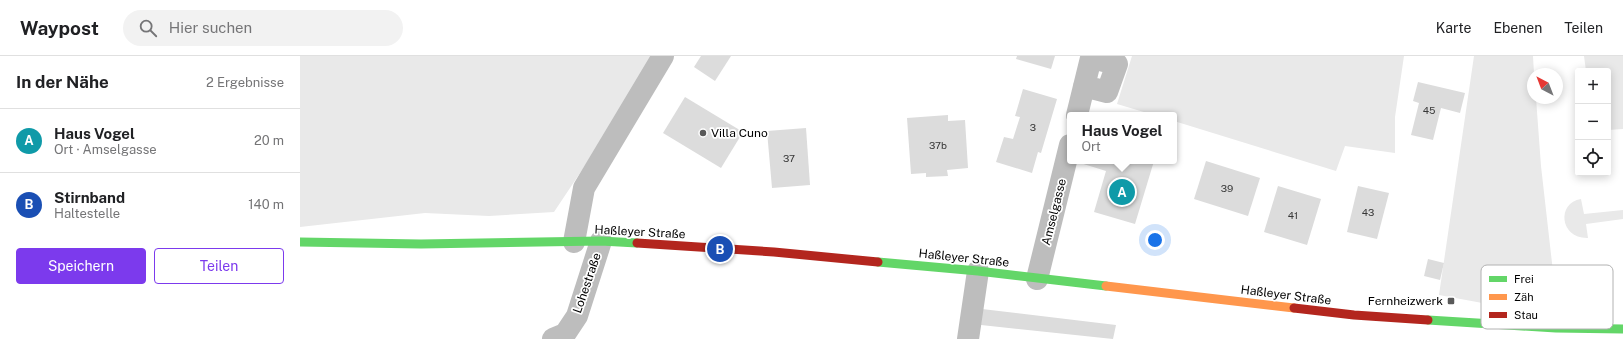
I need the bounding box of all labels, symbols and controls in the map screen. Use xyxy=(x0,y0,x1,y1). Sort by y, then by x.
search box xyxy=(123,10,403,46)
text: Waypost xyxy=(20,17,99,39)
icon: search xyxy=(137,17,159,39)
text: Hier suchen xyxy=(169,19,252,36)
text: Karte xyxy=(1436,20,1471,36)
text: Ebenen xyxy=(1493,20,1542,36)
text: Teilen xyxy=(1564,20,1603,36)
north arrow xyxy=(1527,68,1563,104)
map controls xyxy=(1575,68,1611,176)
button: + xyxy=(1575,68,1611,104)
text: In der Nähe xyxy=(16,72,109,92)
text: 2 Ergebnisse xyxy=(206,75,284,90)
house number: 45 xyxy=(1423,104,1435,116)
button: − xyxy=(1575,104,1611,140)
popup xyxy=(1067,112,1177,164)
house number: 3 xyxy=(1030,121,1036,133)
text: Haus Vogel xyxy=(1082,122,1162,139)
text: Haus Vogel xyxy=(54,125,135,142)
place label: Villa Cuno xyxy=(711,126,768,140)
marker: Villa Cuno xyxy=(698,128,708,138)
text: A xyxy=(24,133,34,148)
text: 20 m xyxy=(254,133,284,148)
house number: 37b xyxy=(929,139,947,151)
text: Ort xyxy=(1082,139,1101,154)
button: locate xyxy=(1575,140,1611,176)
text: Ort · Amselgasse xyxy=(54,142,157,157)
house number: 37 xyxy=(783,152,795,164)
street label: Amselgasse xyxy=(1039,177,1069,247)
pin: A xyxy=(1109,177,1135,207)
house number: 39 xyxy=(1221,182,1233,194)
text: Stirnband xyxy=(54,189,125,206)
text: B xyxy=(25,197,33,212)
text: 140 m xyxy=(248,197,284,212)
text: Haltestelle xyxy=(54,206,120,221)
house number: 43 xyxy=(1362,206,1374,218)
house number: 41 xyxy=(1288,209,1298,221)
street label: Haßleyer Straße xyxy=(594,223,686,241)
your location xyxy=(1145,230,1165,250)
pin: B xyxy=(707,234,733,264)
street label: Haßleyer Straße xyxy=(918,246,1010,270)
button: Speichern xyxy=(16,248,146,284)
button: Teilen xyxy=(154,248,284,284)
street label: Lohestraße xyxy=(570,251,604,315)
legend xyxy=(1481,265,1613,329)
text: Frei xyxy=(1514,273,1534,285)
street label: Haßleyer Straße xyxy=(1240,283,1332,308)
text: Zäh xyxy=(1514,291,1534,303)
place label: Fernheizwerk xyxy=(1368,294,1443,308)
marker: Fernheizwerk xyxy=(1446,296,1456,306)
text: Stau xyxy=(1514,309,1538,321)

